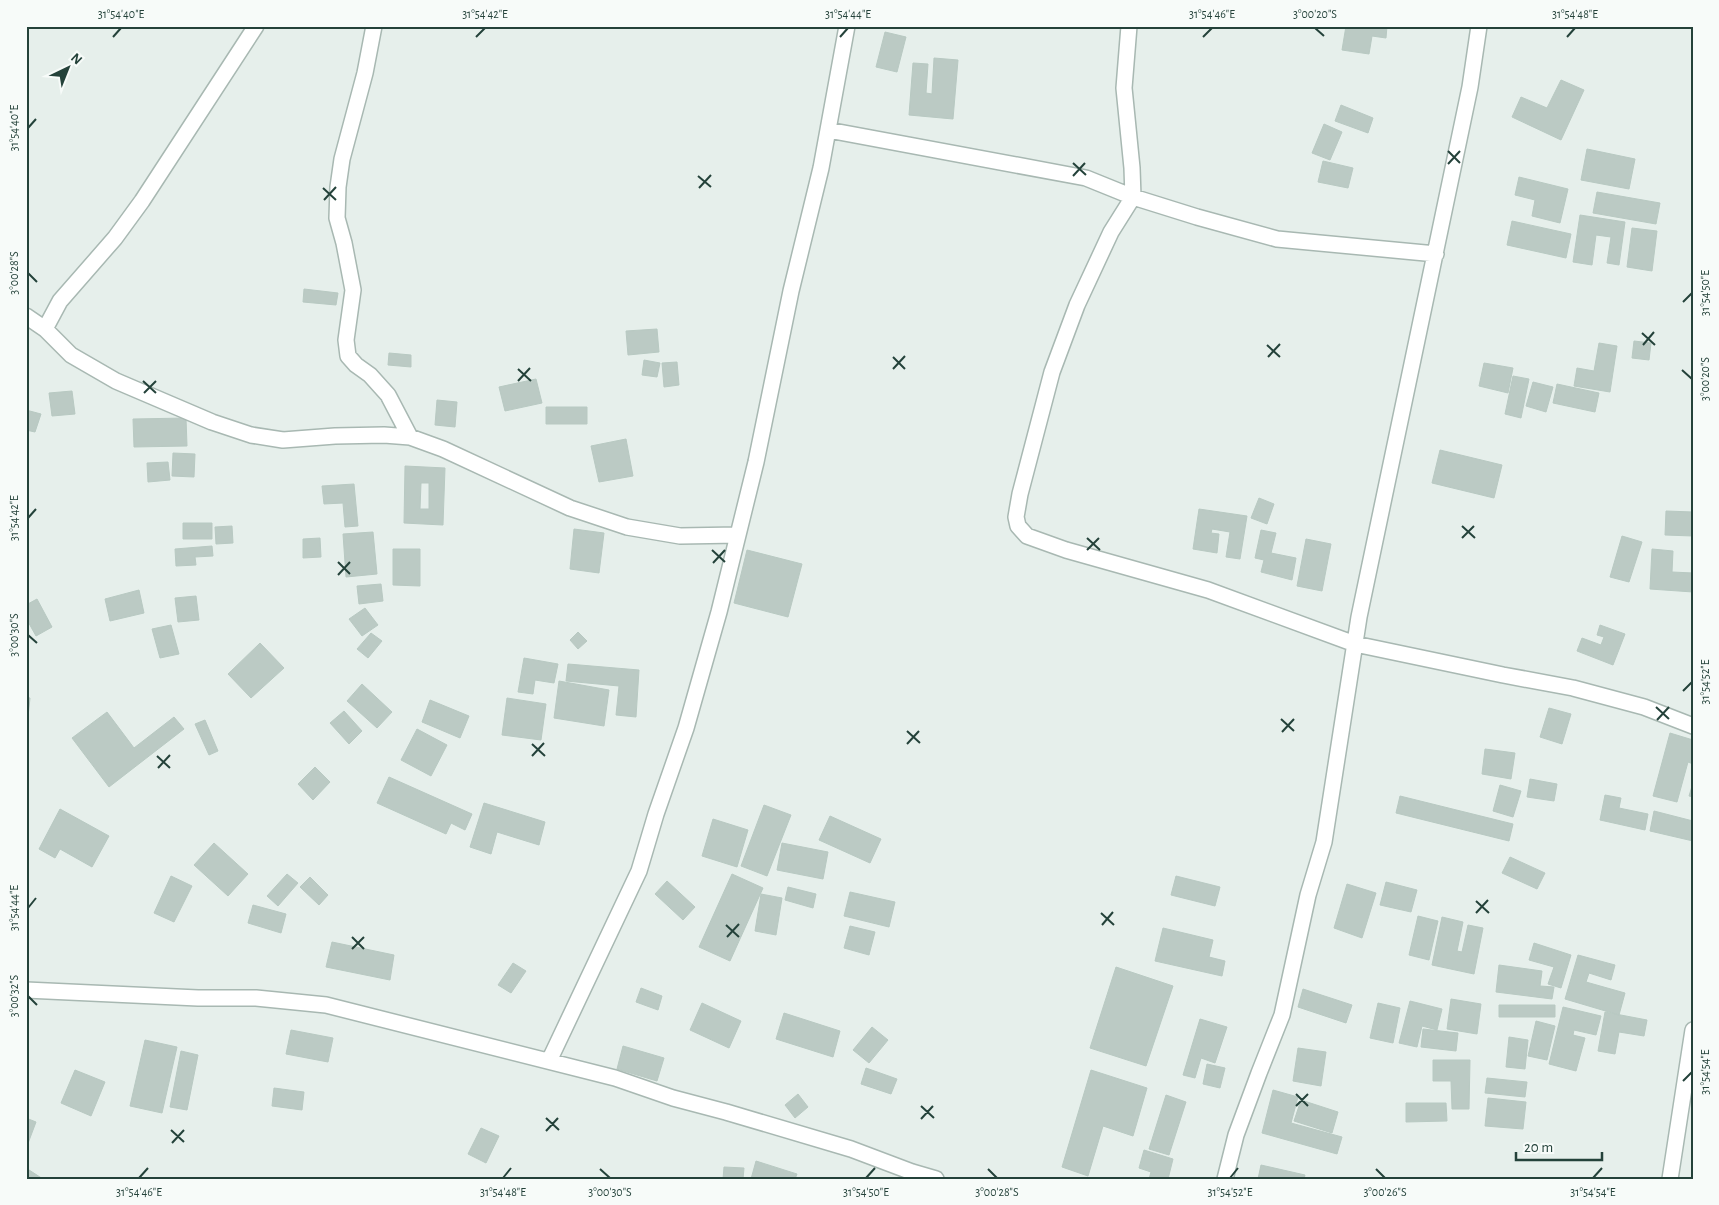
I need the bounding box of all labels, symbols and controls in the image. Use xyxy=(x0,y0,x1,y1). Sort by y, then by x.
text: 31°54'40"E xyxy=(98,8,145,20)
text: 31°54'42"E xyxy=(462,8,508,20)
text: 31°54'44"E xyxy=(825,8,871,20)
text: 31°54'46"E xyxy=(1189,8,1235,20)
text: 3°00'20"S xyxy=(1293,8,1337,20)
text: 31°54'48"E xyxy=(1552,8,1598,20)
north arrow xyxy=(42,42,92,92)
text: N xyxy=(68,51,85,68)
text: 31°54'40"E xyxy=(8,104,20,151)
text: 3°00'28"S xyxy=(8,251,20,295)
text: 31°54'50"E xyxy=(1699,270,1711,316)
text: 3°00'20"S xyxy=(1699,357,1711,401)
text: 31°54'42"E xyxy=(8,495,20,541)
text: 3°00'30"S xyxy=(8,613,20,657)
text: 31°54'52"E xyxy=(1699,659,1711,705)
text: 31°54'44"E xyxy=(8,885,20,931)
text: 3°00'32"S xyxy=(8,974,20,1017)
text: 31°54'54"E xyxy=(1699,1049,1711,1095)
scale bar xyxy=(1516,1130,1603,1162)
text: 20 m xyxy=(1524,1140,1553,1155)
text: 31°54'46"E xyxy=(116,1186,162,1198)
text: 31°54'48"E xyxy=(480,1186,526,1198)
text: 3°00'30"S xyxy=(588,1186,632,1198)
text: 31°54'50"E xyxy=(843,1186,889,1198)
text: 3°00'28"S xyxy=(975,1186,1019,1198)
text: 31°54'52"E xyxy=(1208,1186,1253,1198)
text: 3°00'26"S xyxy=(1363,1186,1407,1198)
text: 31°54'54"E xyxy=(1570,1186,1616,1198)

